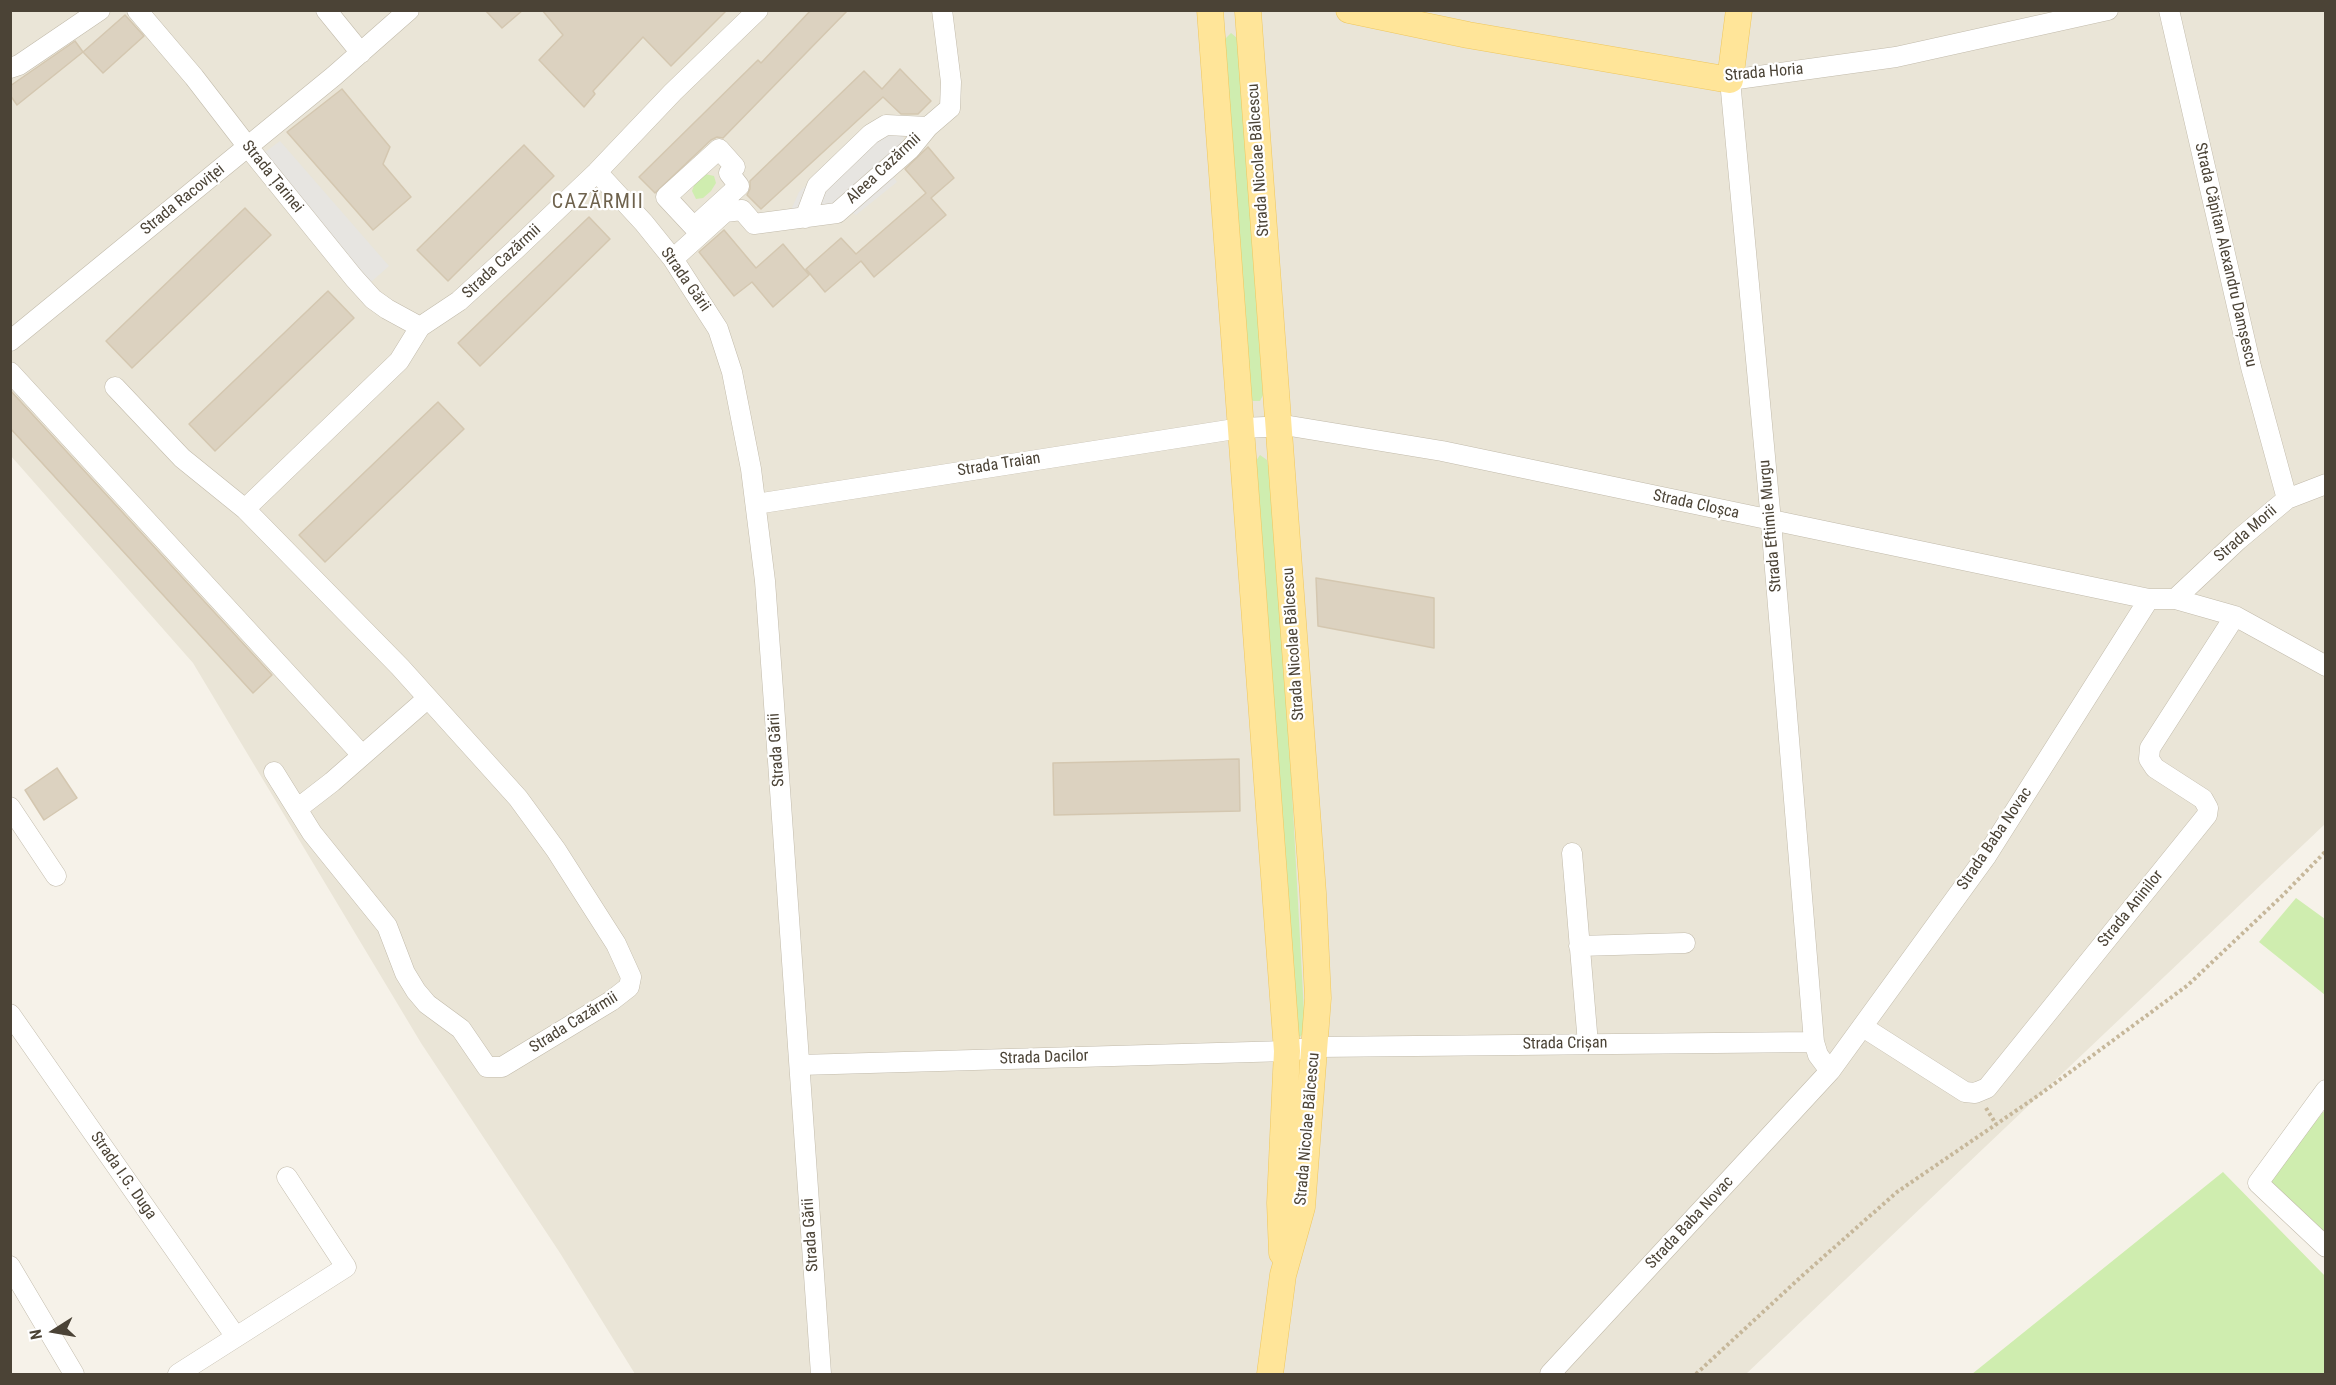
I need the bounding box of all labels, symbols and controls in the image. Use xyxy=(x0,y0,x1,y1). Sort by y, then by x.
street label: Strada Horia xyxy=(1724,60,1804,86)
street label: Strada Nicolae Bălcescu xyxy=(1244,83,1274,237)
street label: Aleea Cazărmii xyxy=(843,130,925,208)
street label: Strada Țarinei xyxy=(237,137,307,217)
street label: Strada Căpitan Alexandru Damșescu xyxy=(2190,141,2260,369)
street label: Strada Racoviței xyxy=(137,160,229,240)
district label: CAZĂRMII xyxy=(552,191,644,215)
street label: Strada Cazărmii xyxy=(459,221,545,303)
street label: Strada Gării xyxy=(656,244,714,316)
street label: Strada Traian xyxy=(956,449,1042,481)
street label: Strada Eftimie Murgu xyxy=(1756,459,1786,593)
street label: Strada Cloșca xyxy=(1651,486,1741,524)
street label: Strada Morii xyxy=(2211,502,2281,566)
street label: Strada Nicolae Bălcescu xyxy=(1279,567,1309,721)
street label: Strada Gării xyxy=(765,712,789,788)
street label: Strada Baba Novac xyxy=(1954,784,2036,894)
street label: Strada Aninilor xyxy=(2094,867,2168,951)
street label: Strada Cazărmii xyxy=(526,988,622,1058)
street label: Strada Crișan xyxy=(1522,1034,1608,1054)
street label: Strada Dacilor xyxy=(999,1047,1089,1069)
street label: Strada Nicolae Bălcescu xyxy=(1292,1052,1324,1206)
street label: Strada I.G. Duga xyxy=(86,1129,160,1223)
street label: Strada Baba Novac xyxy=(1642,1173,1738,1273)
street label: Strada Gării xyxy=(799,1197,823,1273)
north arrow xyxy=(24,1301,84,1361)
text: N xyxy=(26,1328,46,1341)

